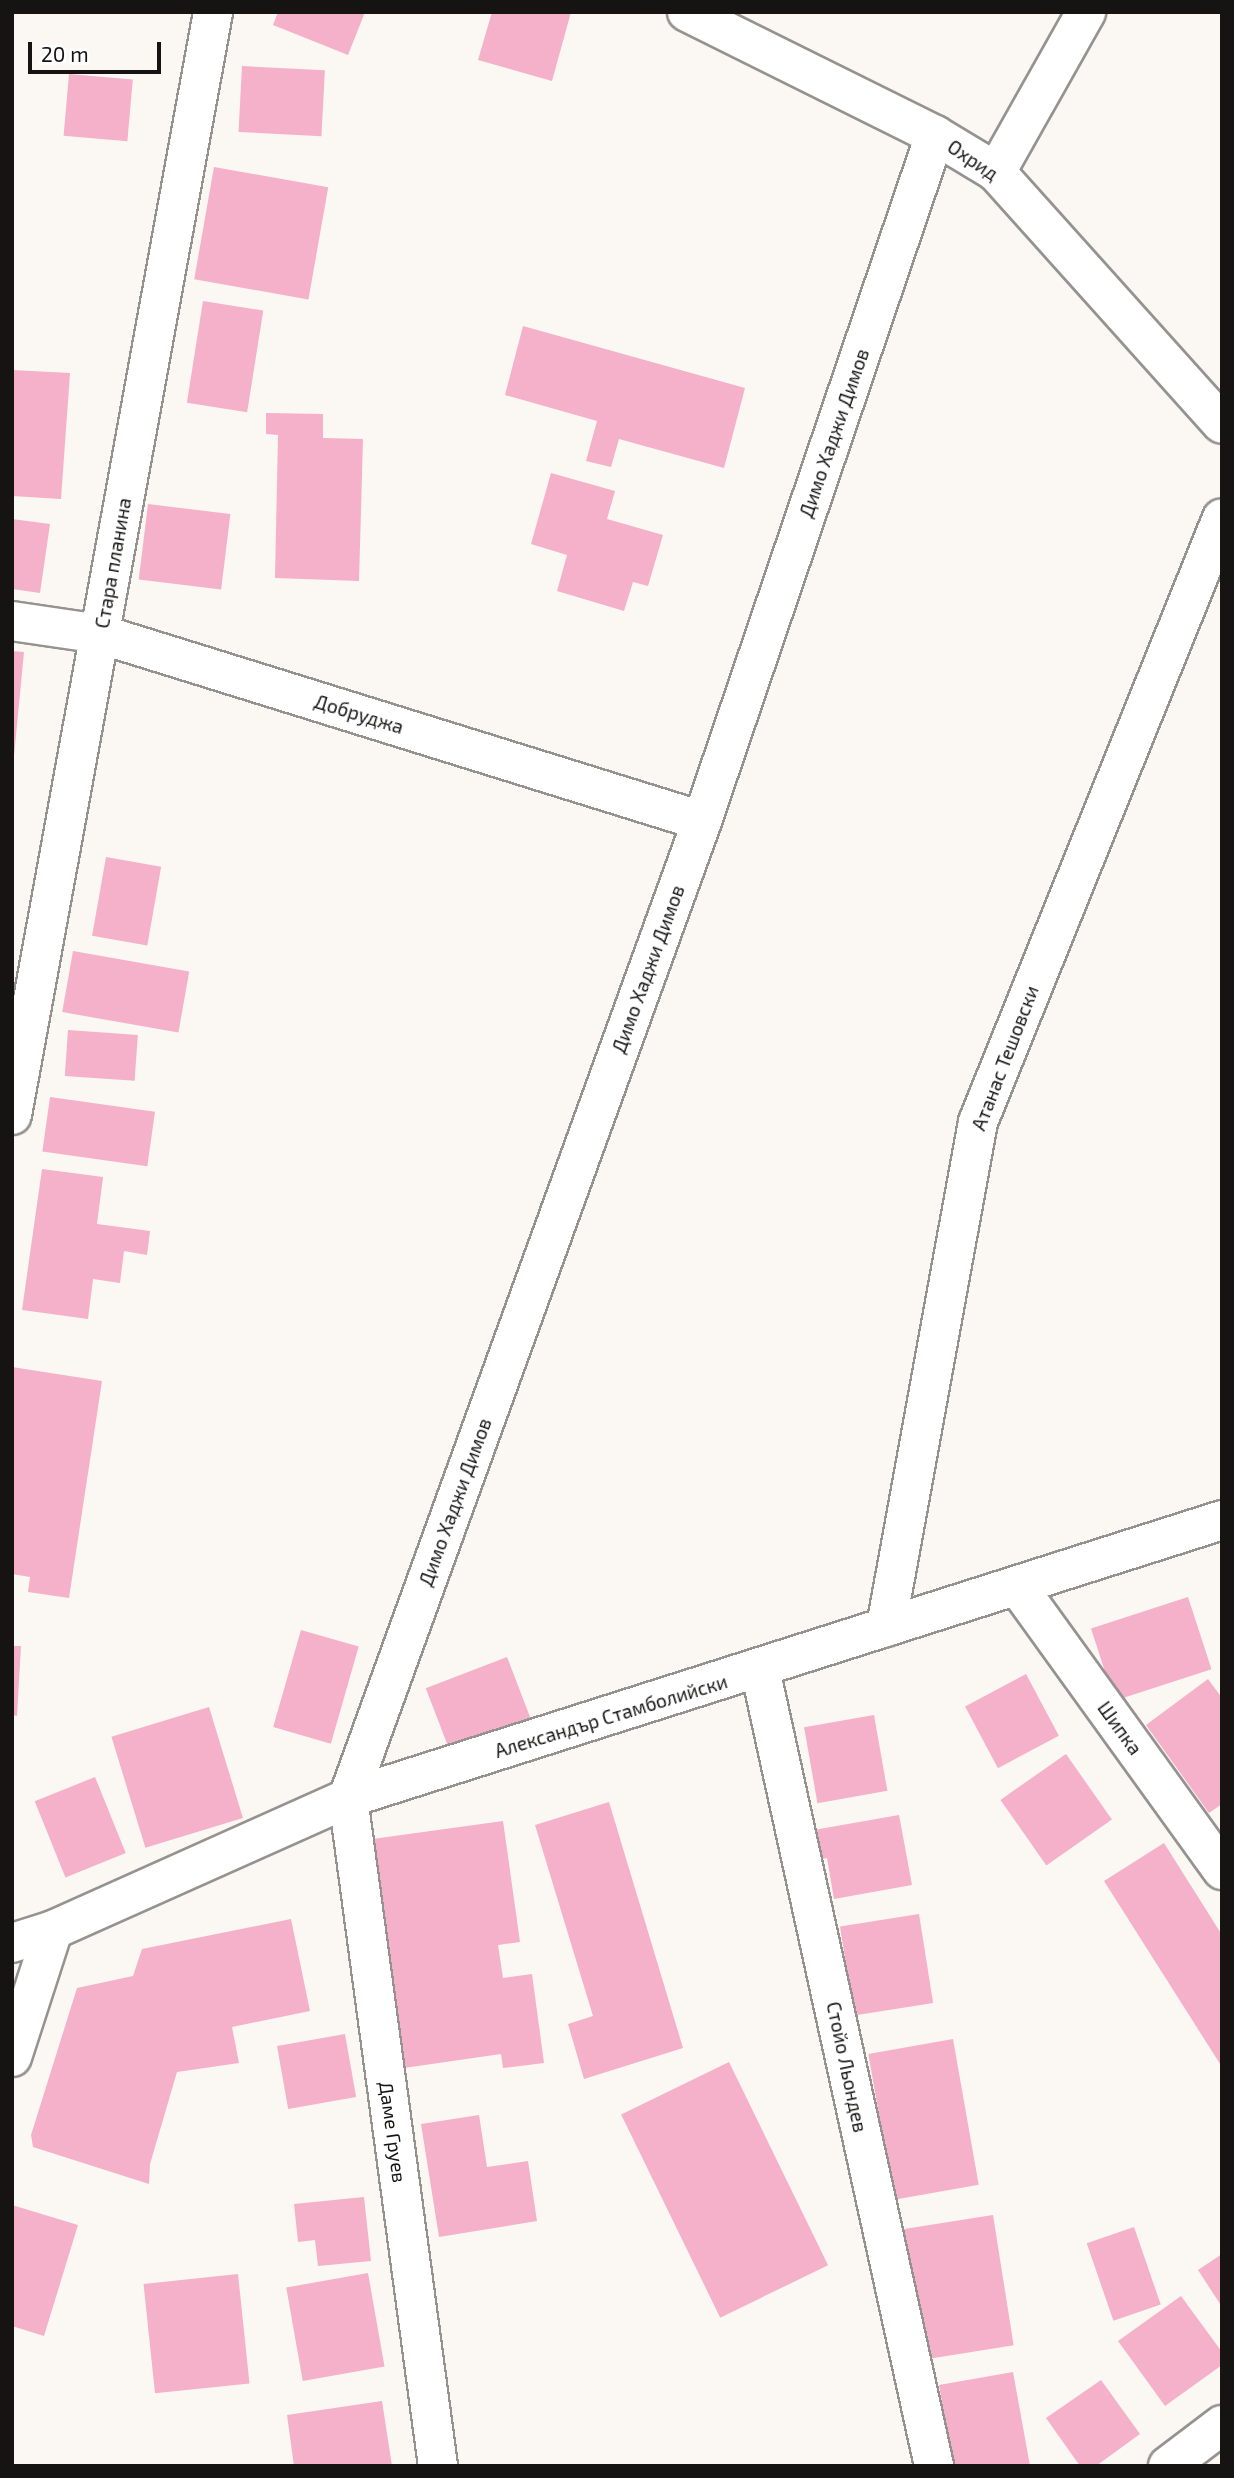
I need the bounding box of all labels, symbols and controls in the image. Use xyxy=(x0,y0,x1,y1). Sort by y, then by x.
scale bar xyxy=(32,28,164,72)
text: 20 m xyxy=(41,41,89,66)
street label: Охрид xyxy=(943,135,1003,185)
street label: Димо Хаджи Димов xyxy=(794,346,874,520)
street label: Стара планина xyxy=(90,496,136,630)
street label: Добруджа xyxy=(312,690,406,738)
street label: Димо Хаджи Димов xyxy=(607,882,689,1056)
street label: Атанас Тешовски xyxy=(967,982,1043,1134)
street label: Димо Хаджи Димов xyxy=(414,1415,496,1589)
street label: Александър Стамболийски xyxy=(492,1670,730,1762)
street label: Шипка xyxy=(1093,1697,1147,1759)
street label: Стойо Льондев xyxy=(822,2000,872,2134)
street label: Даме Груев xyxy=(375,2080,411,2184)

